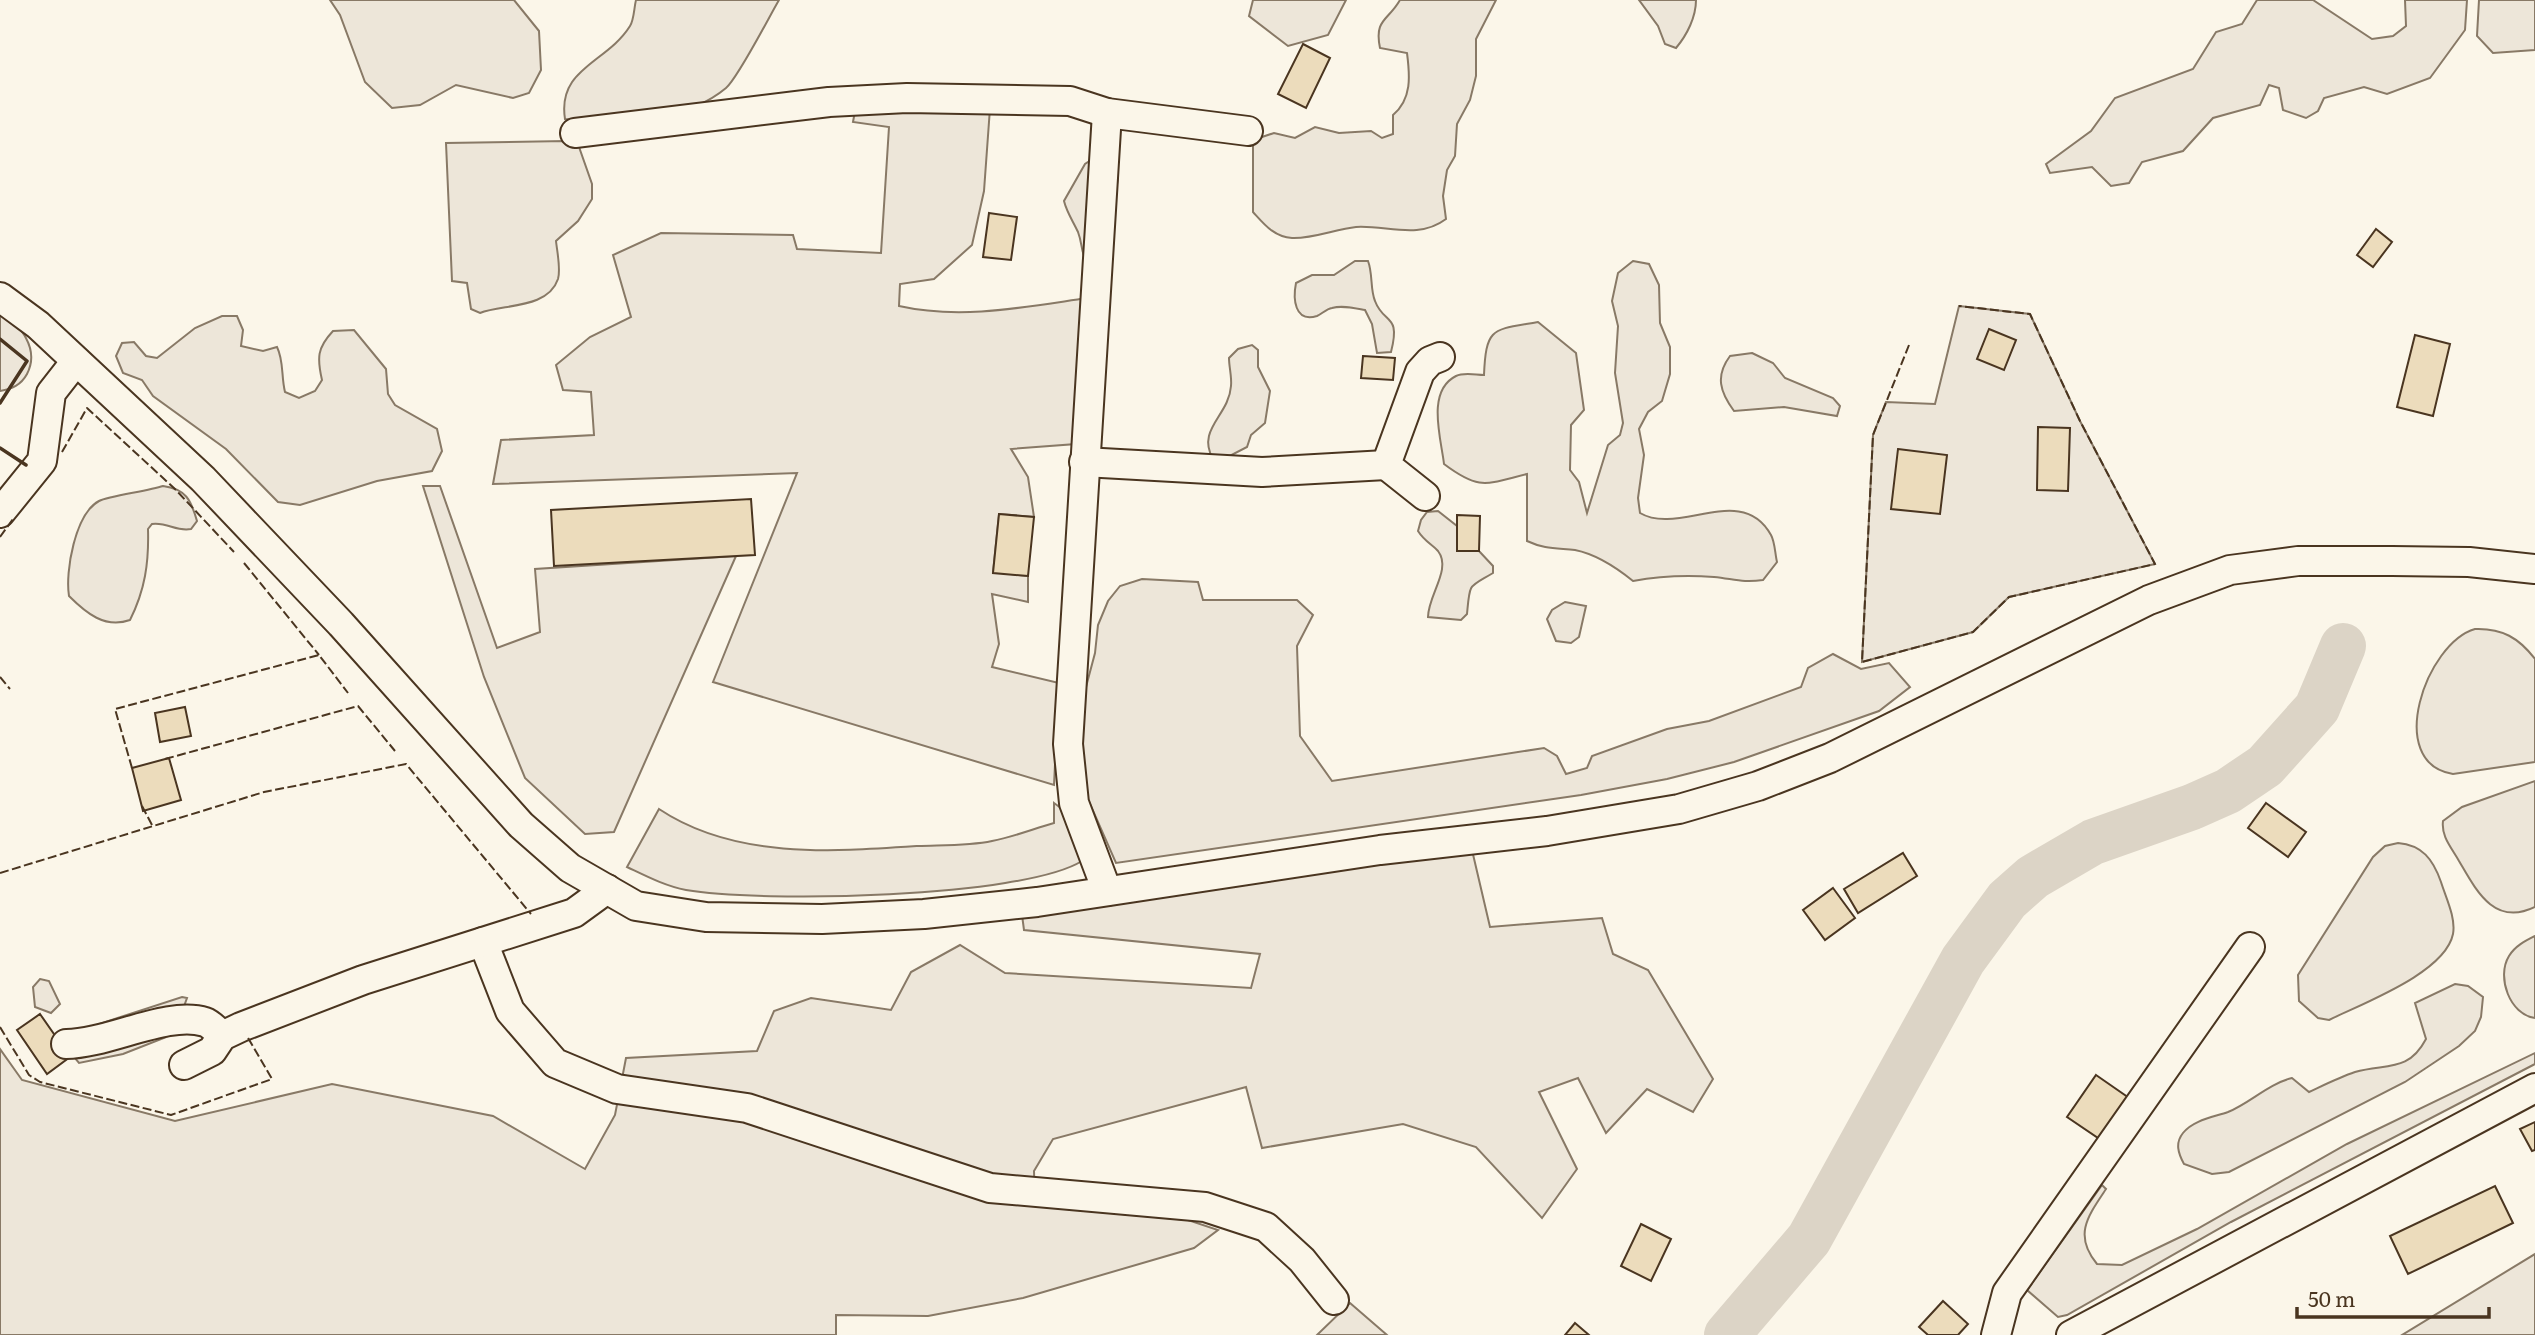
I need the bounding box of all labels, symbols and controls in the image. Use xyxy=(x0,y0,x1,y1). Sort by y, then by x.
scale bar xyxy=(2297,1276,2490,1320)
text: 50 m xyxy=(2308,1282,2355,1313)

